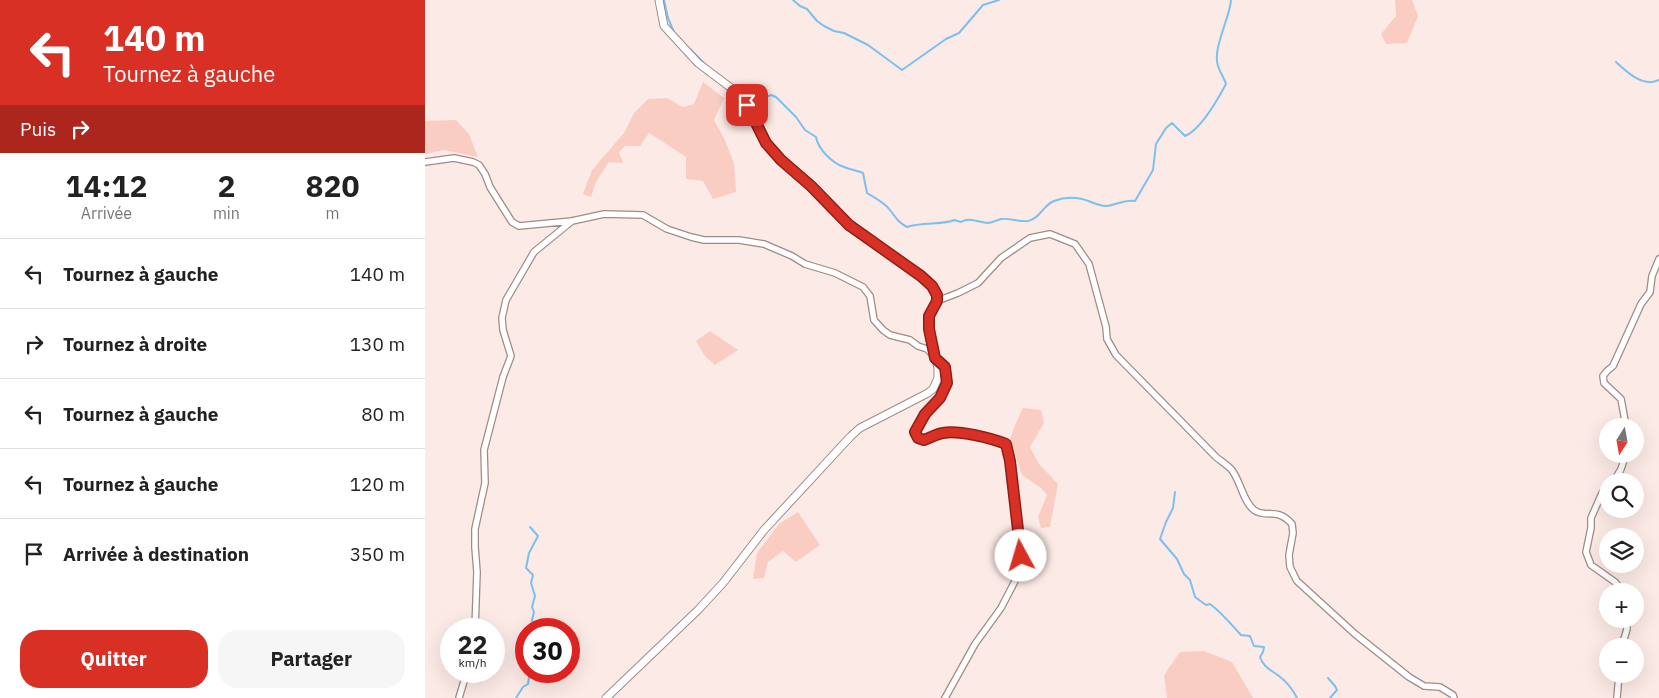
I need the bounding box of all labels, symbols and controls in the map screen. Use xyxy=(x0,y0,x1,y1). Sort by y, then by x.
text: 140 m xyxy=(103,15,206,61)
icon: left xyxy=(20,20,85,85)
text: Tournez à gauche xyxy=(103,59,275,88)
pin xyxy=(726,84,768,126)
icon: arrive xyxy=(733,91,761,119)
icon: right xyxy=(66,115,94,143)
text: Puis xyxy=(20,117,56,141)
text: 14:12 xyxy=(66,166,147,205)
text: 2 xyxy=(217,166,235,205)
text: 820 xyxy=(305,166,359,205)
text: Arrivée xyxy=(81,203,132,223)
text: min xyxy=(213,203,240,223)
text: m xyxy=(325,203,339,223)
icon: left xyxy=(20,260,48,288)
text: Tournez à gauche xyxy=(63,262,219,286)
text: 140 m xyxy=(350,262,405,286)
icon: right xyxy=(20,330,48,358)
text: Tournez à droite xyxy=(63,332,207,356)
text: 130 m xyxy=(350,332,405,356)
icon: left xyxy=(20,400,48,428)
text: Tournez à gauche xyxy=(63,402,219,426)
text: 80 m xyxy=(361,402,405,426)
north arrow xyxy=(1599,418,1644,462)
map controls xyxy=(1599,418,1644,683)
icon: left xyxy=(20,470,48,498)
text: Tournez à gauche xyxy=(63,472,219,496)
text: 120 m xyxy=(350,472,405,496)
button: search xyxy=(1599,473,1644,518)
button: layers xyxy=(1599,528,1644,573)
position arrow xyxy=(994,529,1046,581)
icon: arrive xyxy=(20,540,48,568)
text: Arrivée à destination xyxy=(63,542,249,566)
text: 350 m xyxy=(350,542,405,566)
button: + xyxy=(1599,583,1644,628)
speed limit sign: 30 xyxy=(515,618,580,683)
text: 22 xyxy=(457,628,488,661)
button: Quitter xyxy=(20,630,208,688)
button: Partager xyxy=(218,630,405,688)
button: − xyxy=(1599,638,1644,683)
text: km/h xyxy=(458,655,487,670)

